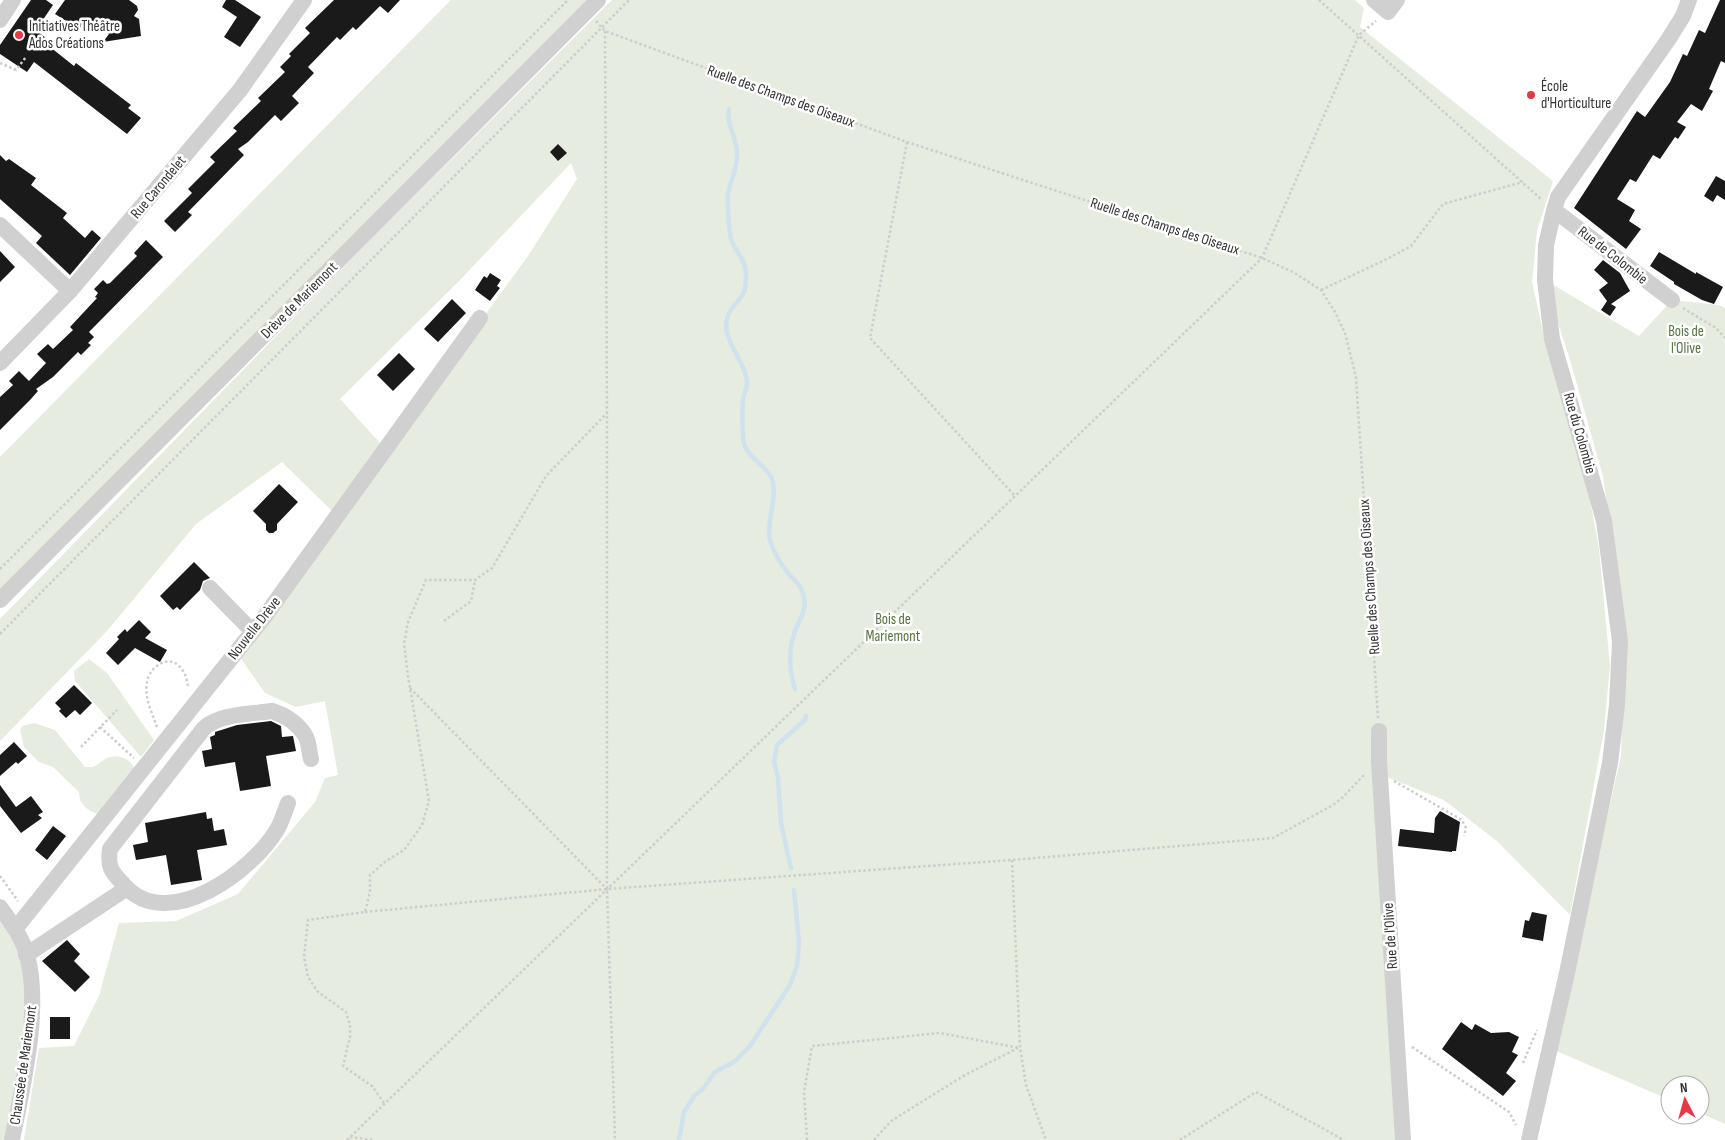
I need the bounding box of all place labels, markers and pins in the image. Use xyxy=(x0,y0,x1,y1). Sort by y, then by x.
place label: Initiatives Théâtre Ados Créations xyxy=(28,17,120,53)
marker: Initiatives Théâtre Ados Créations xyxy=(13,29,25,41)
place label: École d'Horticulture xyxy=(1541,77,1611,113)
marker: École d'Horticulture xyxy=(1525,89,1537,101)

